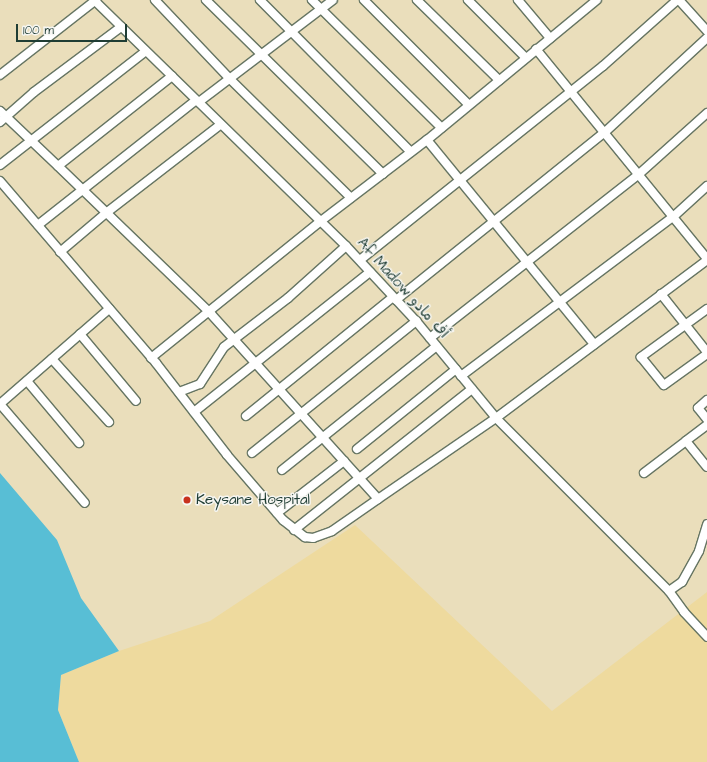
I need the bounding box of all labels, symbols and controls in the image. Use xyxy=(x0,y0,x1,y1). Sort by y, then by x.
scale bar xyxy=(18,16,129,42)
text: 100 m xyxy=(23,22,54,39)
street label: Af Madow أف مادو xyxy=(353,234,453,342)
place label: Keysane Hospital xyxy=(196,491,310,509)
marker: Keysane Hospital xyxy=(181,494,193,506)

